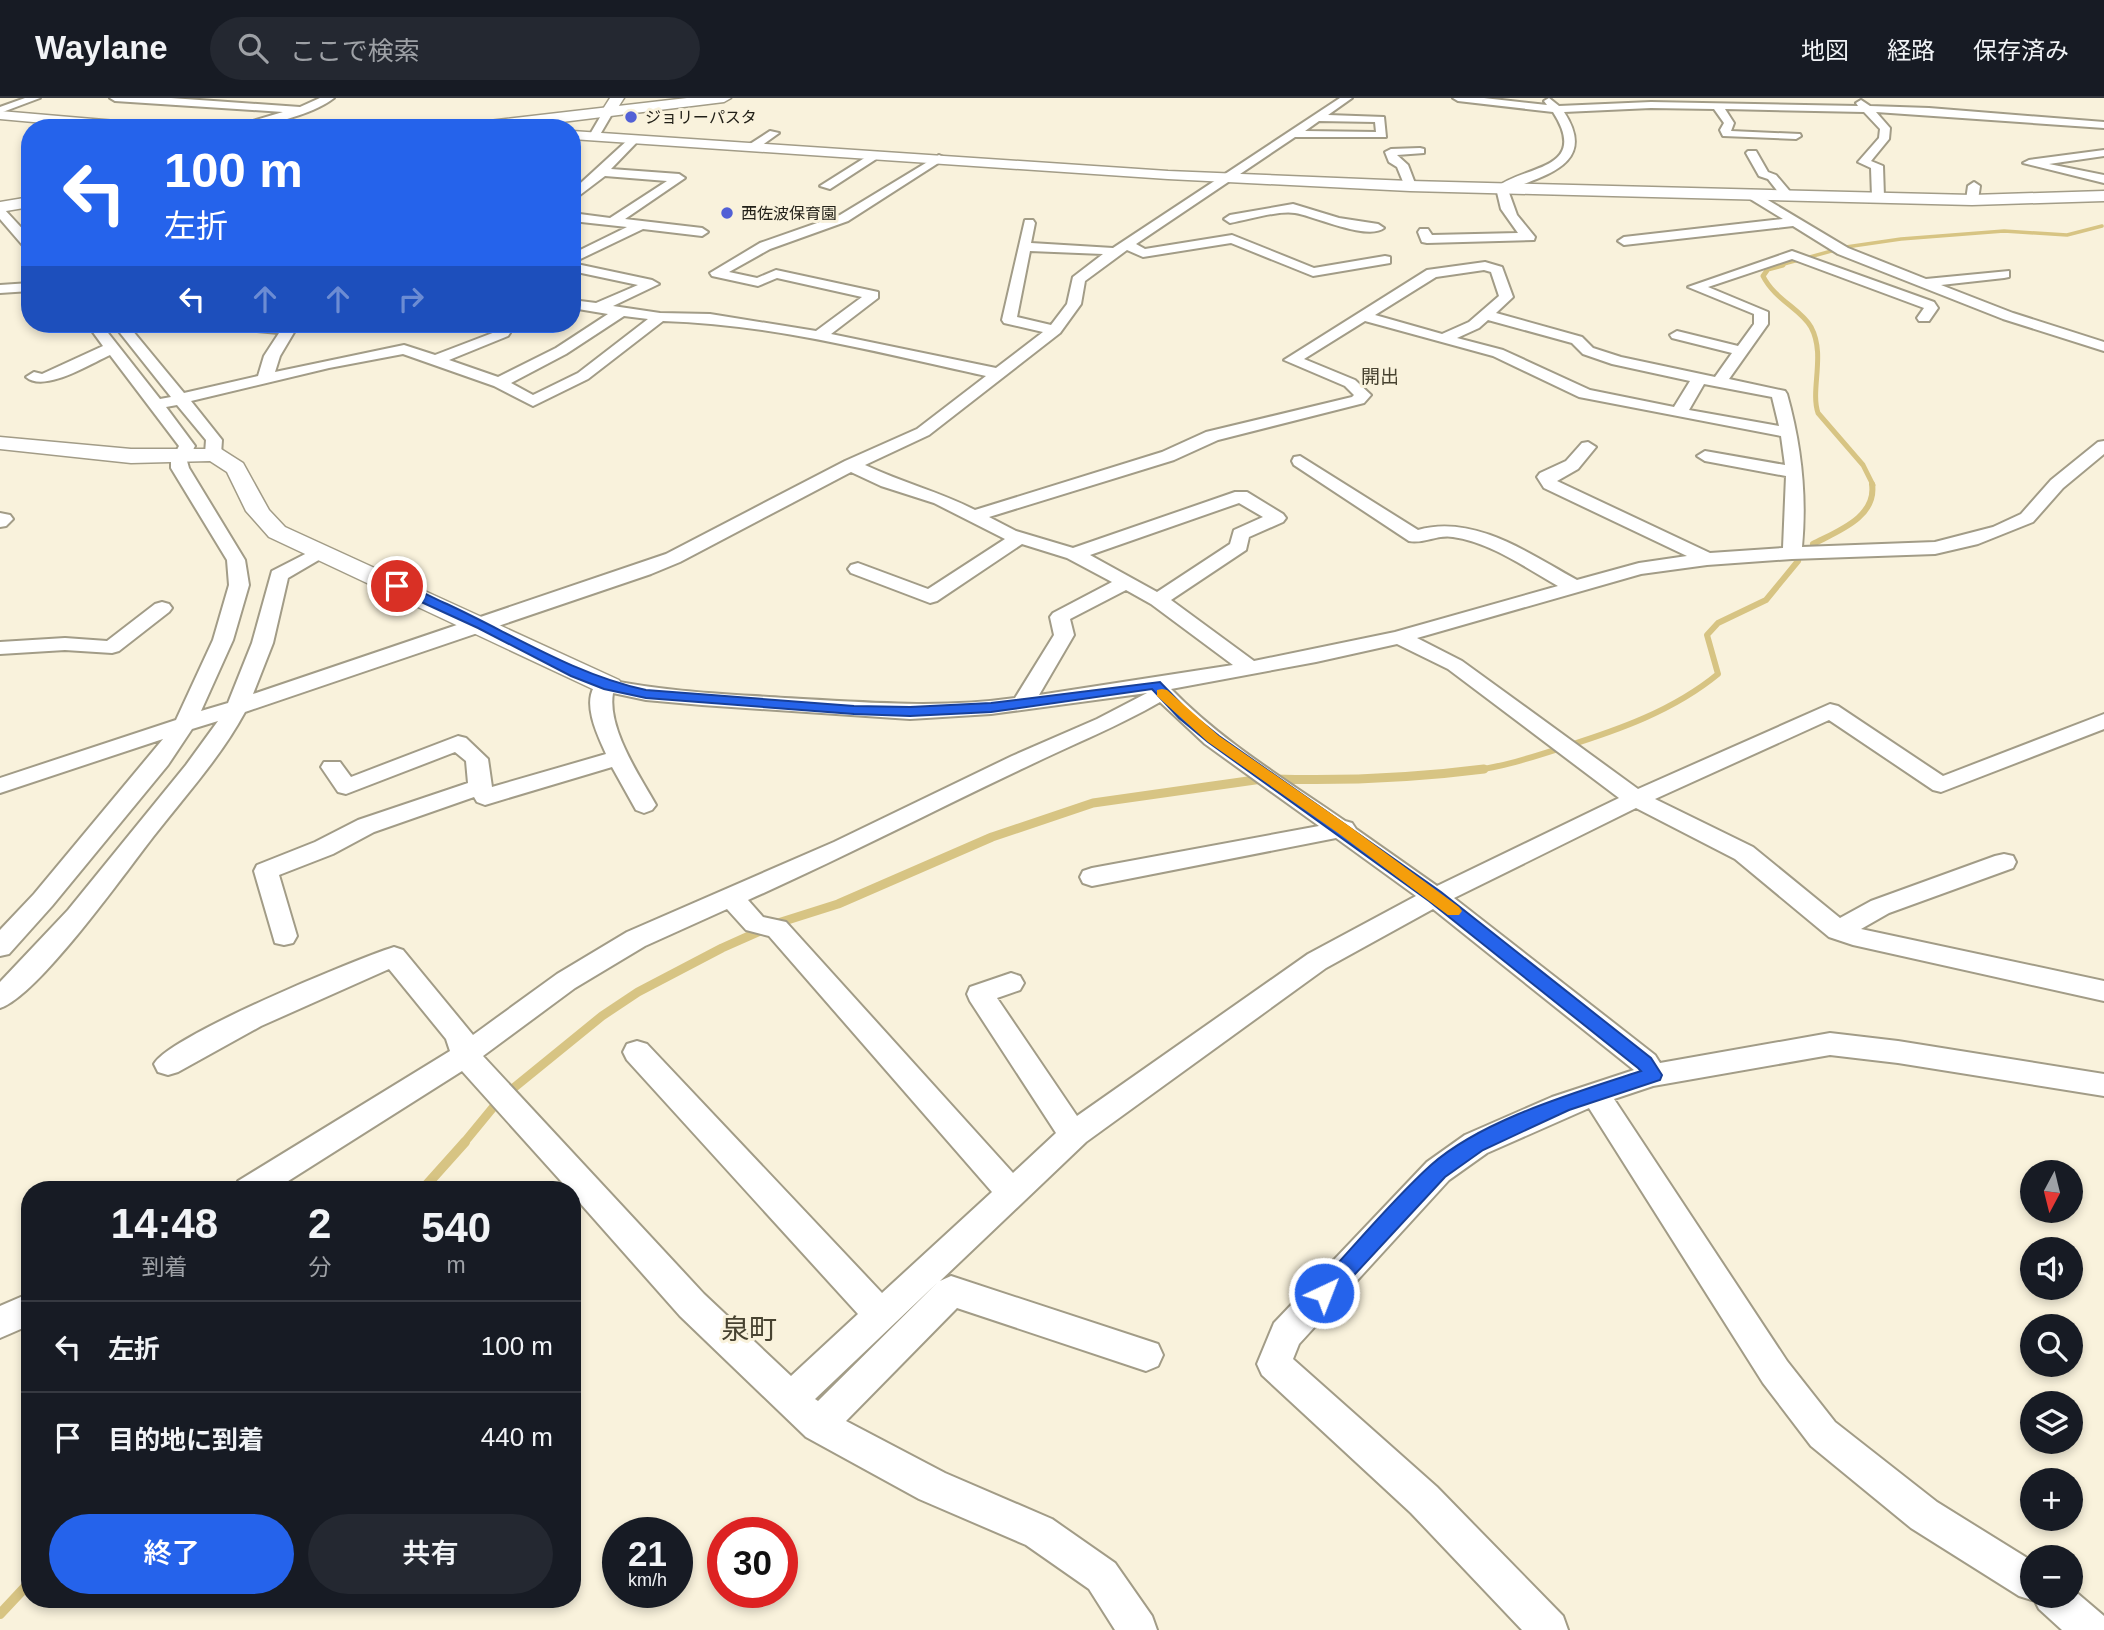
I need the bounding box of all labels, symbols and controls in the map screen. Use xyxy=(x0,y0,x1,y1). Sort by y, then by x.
search box xyxy=(210,17,700,80)
text: Waylane xyxy=(35,29,168,66)
icon: search xyxy=(234,29,272,67)
text: ここで検索 xyxy=(290,36,420,66)
text: 地図 xyxy=(1801,37,1849,64)
text: 経路 xyxy=(1887,37,1935,64)
text: 保存済み xyxy=(1973,37,2069,64)
marker: ジョリーパスタ xyxy=(623,109,639,125)
place label: ジョリーパスタ xyxy=(645,109,757,126)
text: 100 m xyxy=(164,143,303,197)
icon: left xyxy=(49,147,140,238)
marker: 西佐波保育園 xyxy=(719,205,735,221)
place label: 西佐波保育園 xyxy=(741,205,837,222)
text: 左折 xyxy=(164,208,228,244)
icon: left xyxy=(173,280,211,318)
icon: ahead xyxy=(246,280,284,318)
icon: ahead xyxy=(319,280,357,318)
icon: right xyxy=(392,280,430,318)
district label: 開出 xyxy=(1361,366,1399,387)
pin xyxy=(367,556,427,616)
icon: arrive xyxy=(378,567,416,605)
north arrow xyxy=(2020,1160,2082,1223)
map controls xyxy=(2020,1160,2083,1608)
text: 14:48 xyxy=(111,1200,218,1247)
text: 2 xyxy=(308,1200,331,1247)
text: 540 xyxy=(421,1204,491,1251)
button: sound xyxy=(2020,1237,2083,1300)
text: m xyxy=(447,1252,466,1278)
text: 到着 xyxy=(141,1254,187,1280)
text: 分 xyxy=(308,1254,331,1280)
position arrow xyxy=(1287,1256,1361,1330)
district label: 泉町 xyxy=(721,1314,777,1345)
button: search xyxy=(2020,1314,2083,1377)
icon: left xyxy=(49,1328,87,1366)
text: 100 m xyxy=(481,1331,553,1361)
text: 左折 xyxy=(108,1334,160,1364)
button: layers xyxy=(2020,1391,2083,1454)
icon: arrive xyxy=(49,1419,87,1457)
text: 440 m xyxy=(481,1422,553,1452)
text: 目的地に到着 xyxy=(108,1425,264,1455)
button: + xyxy=(2020,1468,2083,1531)
button: 終了 xyxy=(49,1514,294,1594)
button: 共有 xyxy=(308,1514,553,1594)
speed limit sign: 30 xyxy=(707,1517,798,1608)
text: 21 xyxy=(628,1534,667,1573)
button: − xyxy=(2020,1545,2083,1608)
text: km/h xyxy=(628,1570,667,1590)

